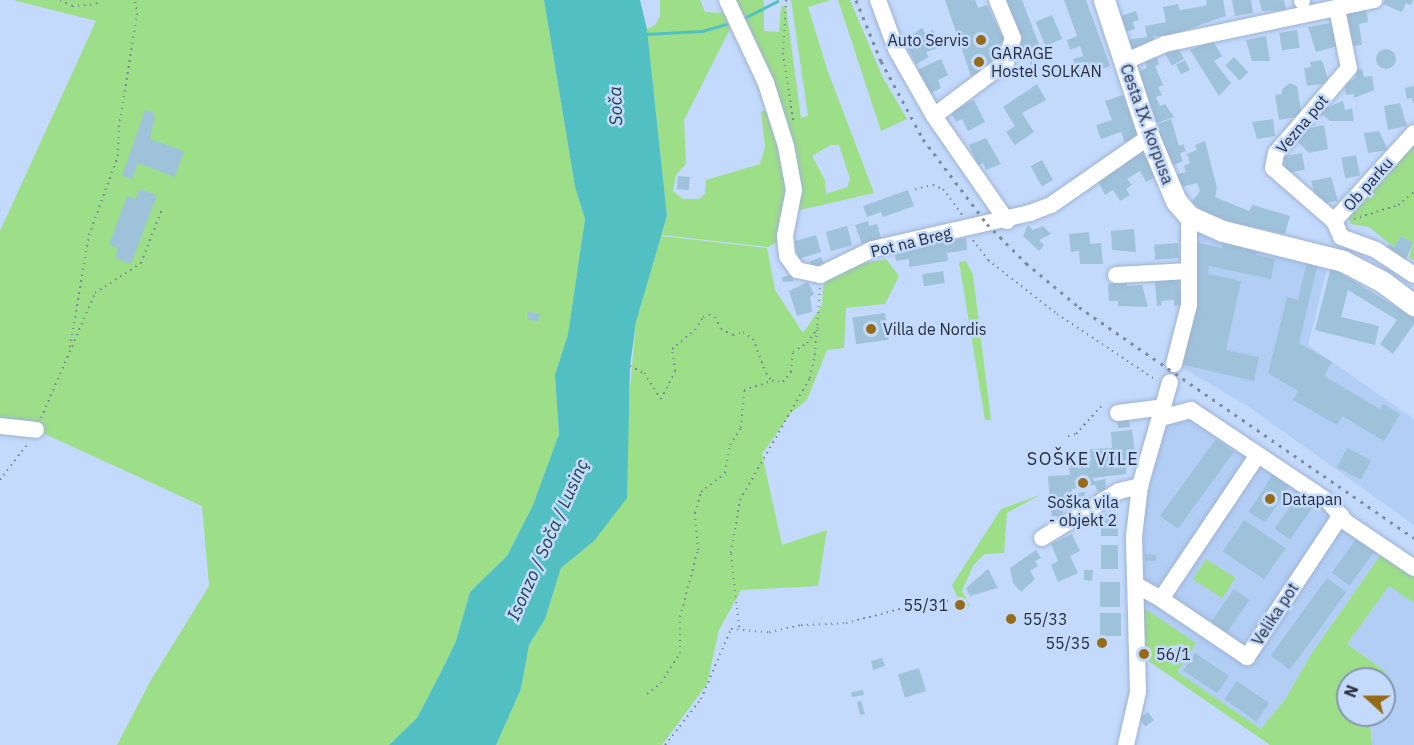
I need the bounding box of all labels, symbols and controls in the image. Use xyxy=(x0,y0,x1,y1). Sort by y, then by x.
place label: Auto Servis xyxy=(888,30,969,50)
marker: Auto Servis xyxy=(974,33,988,47)
place label: GARAGE Hostel SOLKAN xyxy=(991,43,1102,81)
marker: GARAGE Hostel SOLKAN xyxy=(972,55,986,69)
street label: Cesta IX. korpusa xyxy=(1116,61,1178,187)
water label: Soča xyxy=(605,86,627,126)
street label: Vezna pot xyxy=(1272,91,1332,157)
street label: Ob parku xyxy=(1339,153,1397,215)
street label: Pot na Breg xyxy=(869,223,953,261)
place label: Villa de Nordis xyxy=(883,319,987,339)
marker: Villa de Nordis xyxy=(864,322,878,336)
district label: SOŠKE VILE xyxy=(1027,448,1139,470)
water label: Isonzo / Soča / Lusinç xyxy=(503,456,593,624)
marker: Soška vila - objekt 2 xyxy=(1076,476,1090,490)
place label: Datapan xyxy=(1282,489,1342,509)
place label: Soška vila - objekt 2 xyxy=(1047,492,1119,530)
marker: Datapan xyxy=(1263,492,1277,506)
street label: Velika pot xyxy=(1248,579,1302,649)
place label: 55/31 xyxy=(903,595,948,615)
marker: 55/31 xyxy=(953,598,967,612)
place label: 55/33 xyxy=(1023,609,1068,629)
marker: 55/33 xyxy=(1004,612,1018,626)
place label: 55/35 xyxy=(1045,633,1090,653)
marker: 55/35 xyxy=(1095,636,1109,650)
place label: 56/1 xyxy=(1156,644,1191,664)
marker: 56/1 xyxy=(1137,647,1151,661)
north arrow xyxy=(1336,667,1396,727)
text: N xyxy=(1340,682,1362,700)

